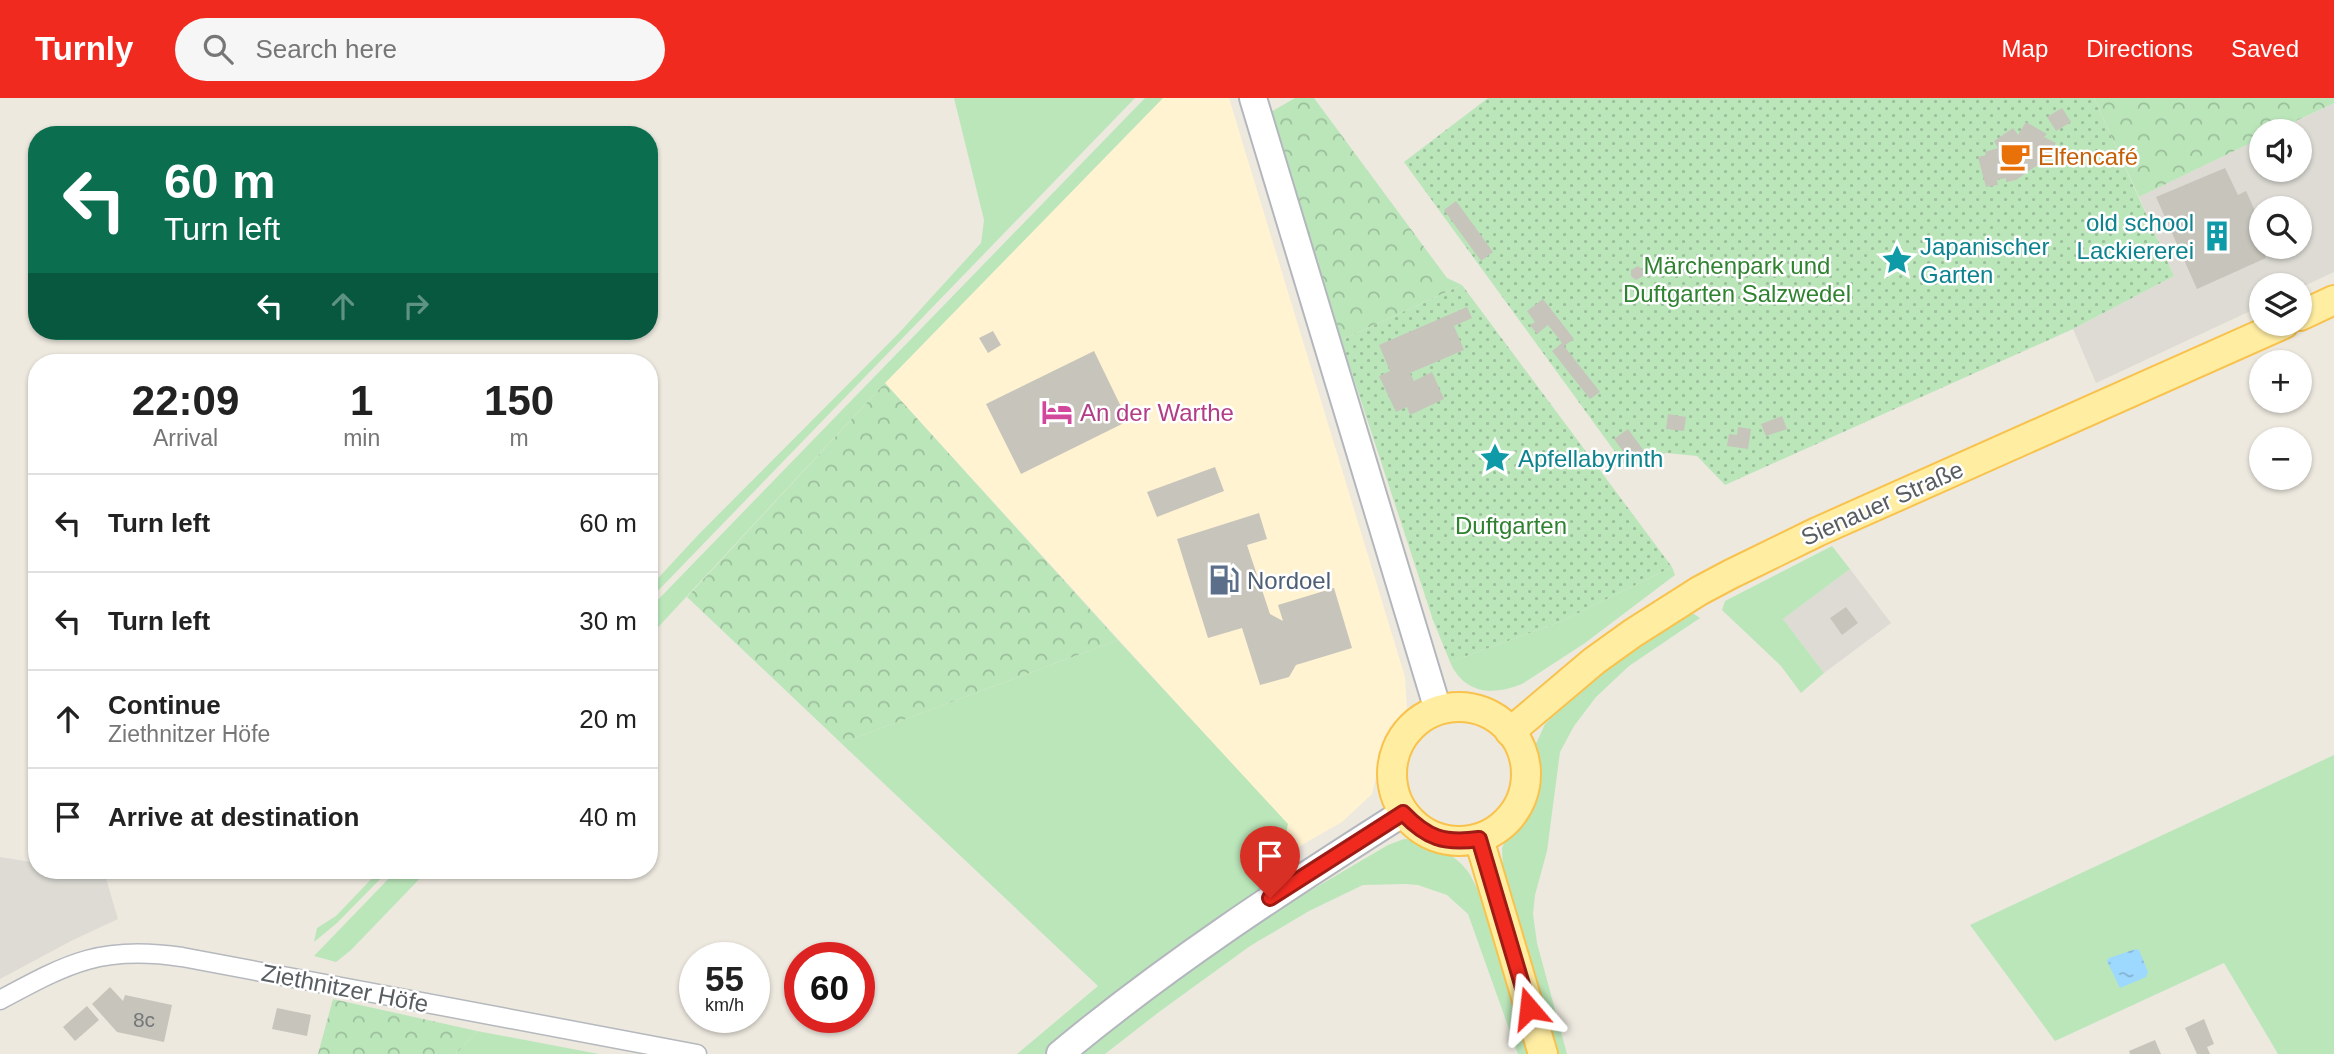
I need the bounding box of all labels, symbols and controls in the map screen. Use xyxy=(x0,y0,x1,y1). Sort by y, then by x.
search box xyxy=(175,18,665,81)
text: Turnly xyxy=(35,30,133,67)
icon: search xyxy=(199,30,237,68)
text: Search here xyxy=(255,34,397,64)
text: Map xyxy=(2002,35,2048,62)
text: Directions xyxy=(2086,35,2193,62)
text: Saved xyxy=(2231,35,2299,62)
map controls xyxy=(2249,119,2312,490)
button: sound xyxy=(2249,119,2312,182)
cafe icon: Elfencafé xyxy=(1998,139,2032,173)
place label: Elfencafé xyxy=(2038,143,2138,170)
icon: left xyxy=(49,154,140,245)
text: 60 m xyxy=(164,154,276,208)
button: search xyxy=(2249,196,2312,259)
place label: old school Lackiererei xyxy=(2077,209,2194,264)
text: Turn left xyxy=(164,211,280,247)
building icon: old school Lackiererei xyxy=(2200,219,2234,253)
place label: Japanischer Garten xyxy=(1920,233,2049,288)
place icon: Japanischer Garten xyxy=(1880,243,1914,277)
park label: Märchenpark und Duftgarten Salzwedel xyxy=(1623,252,1851,307)
button: layers xyxy=(2249,273,2312,336)
icon: left xyxy=(251,287,289,325)
icon: ahead xyxy=(324,287,362,325)
icon: right xyxy=(397,287,435,325)
button: + xyxy=(2249,350,2312,413)
text: 22:09 xyxy=(132,377,239,424)
text: 1 xyxy=(350,377,373,424)
text: 150 xyxy=(484,377,554,424)
hotel icon: An der Warthe xyxy=(1040,395,1074,429)
place label: An der Warthe xyxy=(1080,399,1234,426)
text: Arrival xyxy=(153,425,218,451)
text: min xyxy=(343,425,380,451)
text: m xyxy=(510,425,529,451)
button: − xyxy=(2249,427,2312,490)
place icon: Apfellabyrinth xyxy=(1478,441,1512,475)
place label: Apfellabyrinth xyxy=(1518,445,1663,472)
street label: Sienauer Straße xyxy=(1797,455,1967,551)
icon: left xyxy=(49,504,87,542)
text: Turn left xyxy=(108,508,210,538)
text: 60 m xyxy=(579,508,637,538)
park label: Duftgarten xyxy=(1455,512,1567,539)
fuel station icon: Nordoel xyxy=(1207,563,1241,597)
place label: Nordoel xyxy=(1247,567,1331,594)
icon: left xyxy=(49,602,87,640)
text: Turn left xyxy=(108,606,210,636)
text: 30 m xyxy=(579,606,637,636)
text: Continue xyxy=(108,690,221,720)
icon: ahead xyxy=(49,700,87,738)
text: 20 m xyxy=(579,704,637,734)
text: Ziethnitzer Höfe xyxy=(108,721,270,747)
icon: arrive xyxy=(49,798,87,836)
text: Arrive at destination xyxy=(108,802,359,832)
text: 40 m xyxy=(579,802,637,832)
pin xyxy=(1240,826,1300,898)
icon: arrive xyxy=(1251,837,1289,875)
speed limit sign: 60 xyxy=(784,942,875,1033)
street label: Ziethnitzer Höfe xyxy=(259,959,431,1017)
text: 55 xyxy=(705,959,744,998)
position arrow xyxy=(1492,971,1566,1045)
text: km/h xyxy=(705,995,744,1015)
house number: 8c xyxy=(133,1008,155,1031)

